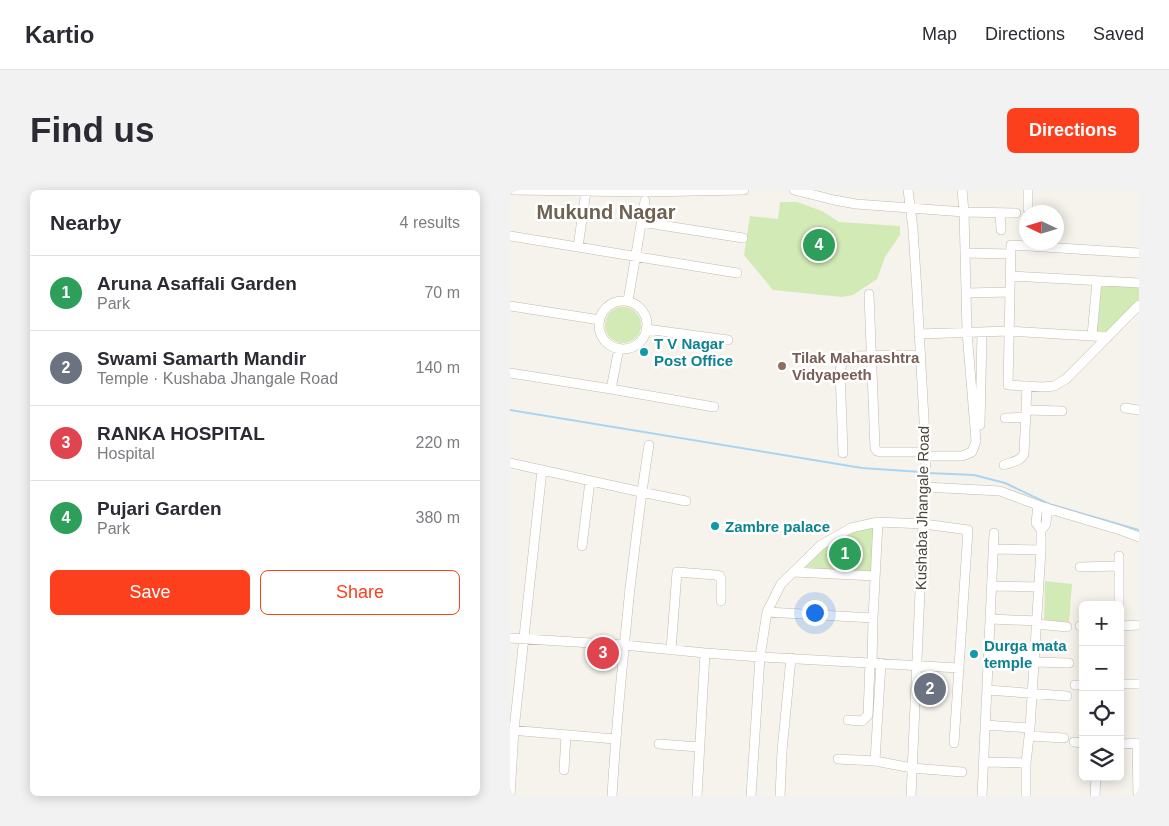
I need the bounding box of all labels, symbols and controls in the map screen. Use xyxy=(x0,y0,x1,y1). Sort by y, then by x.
text: Kartio xyxy=(25,21,94,48)
text: Map xyxy=(922,24,957,44)
text: Directions xyxy=(985,24,1065,44)
text: Saved xyxy=(1093,24,1144,44)
button: Directions xyxy=(1007,108,1139,153)
text: Find us xyxy=(30,110,154,149)
district label: Mukund Nagar xyxy=(537,201,676,223)
north arrow xyxy=(1019,205,1064,250)
text: Nearby xyxy=(50,211,121,234)
text: 4 results xyxy=(400,214,460,231)
pin: 4 xyxy=(803,226,835,264)
text: Aruna Asaffali Garden xyxy=(97,273,297,294)
text: 1 xyxy=(62,284,70,301)
text: 70 m xyxy=(424,284,460,301)
text: Park xyxy=(97,295,130,312)
place label: T V Nagar Post Office xyxy=(654,335,733,369)
marker: T V Nagar Post Office xyxy=(638,346,650,358)
text: Swami Samarth Mandir xyxy=(97,348,306,369)
place label: Tilak Maharashtra Vidyapeeth xyxy=(792,349,920,383)
text: 2 xyxy=(62,359,70,376)
text: 140 m xyxy=(416,359,460,376)
marker: Tilak Maharashtra Vidyapeeth xyxy=(776,360,788,372)
text: Temple · Kushaba Jhangale Road xyxy=(97,370,338,387)
text: RANKA HOSPITAL xyxy=(97,423,265,444)
street label: Kushaba Jhangale Road xyxy=(912,426,932,590)
text: 3 xyxy=(62,434,70,451)
text: 220 m xyxy=(416,434,460,451)
text: Hospital xyxy=(97,445,155,462)
text: Pujari Garden xyxy=(97,498,222,519)
text: 4 xyxy=(62,509,70,526)
text: 380 m xyxy=(416,509,460,526)
place label: Zambre palace xyxy=(725,518,830,535)
text: Park xyxy=(97,520,130,537)
marker: Zambre palace xyxy=(709,520,721,532)
pin: 1 xyxy=(829,535,861,573)
button: Save xyxy=(50,570,250,615)
button: Share xyxy=(260,570,460,615)
your location xyxy=(802,600,828,626)
map controls xyxy=(1079,601,1124,781)
button: + xyxy=(1079,601,1124,646)
pin: 3 xyxy=(587,634,619,672)
place label: Durga mata temple xyxy=(984,637,1067,671)
button: − xyxy=(1079,646,1124,691)
marker: Durga mata temple xyxy=(968,648,980,660)
pin: 2 xyxy=(914,670,946,708)
button: locate xyxy=(1079,691,1124,736)
button: layers xyxy=(1079,736,1124,781)

